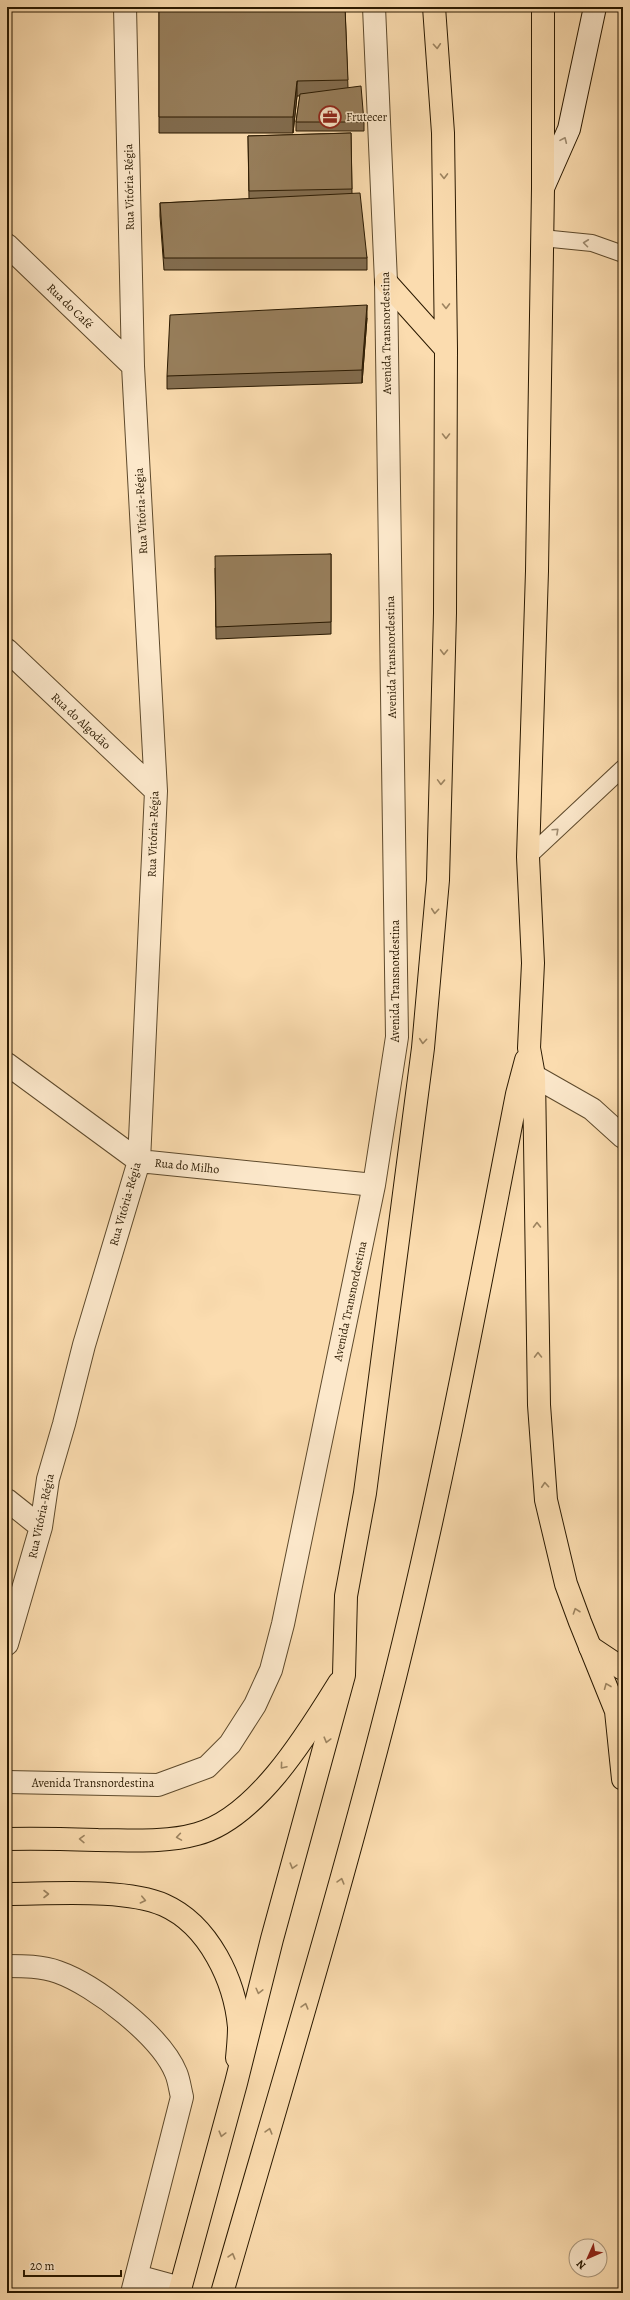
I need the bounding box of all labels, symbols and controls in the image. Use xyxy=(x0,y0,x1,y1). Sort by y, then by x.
one-way arrow xyxy=(433,43,442,49)
office icon: Frutecer xyxy=(317,104,343,130)
place label: Frutecer xyxy=(346,109,388,125)
one-way arrow xyxy=(560,136,568,143)
street label: Rua Vitória-Régia xyxy=(120,143,138,230)
one-way arrow xyxy=(440,173,448,179)
one-way arrow xyxy=(583,238,589,247)
street label: Avenida Transnordestina xyxy=(377,271,395,395)
street label: Rua do Café xyxy=(43,280,97,332)
one-way arrow xyxy=(442,303,450,309)
one-way arrow xyxy=(442,433,450,439)
street label: Rua Vitória-Régia xyxy=(131,467,151,555)
street label: Avenida Transnordestina xyxy=(382,595,400,719)
one-way arrow xyxy=(440,649,449,655)
street label: Rua do Algodão xyxy=(48,689,114,753)
one-way arrow xyxy=(437,779,445,785)
street label: Rua Vitória-Régia xyxy=(143,790,163,878)
one-way arrow xyxy=(552,829,559,836)
one-way arrow xyxy=(430,908,439,914)
street label: Avenida Transnordestina xyxy=(387,919,403,1043)
one-way arrow xyxy=(419,1038,428,1044)
street label: Rua do Milho xyxy=(154,1155,220,1177)
street label: Rua Vitória-Régia xyxy=(105,1160,145,1248)
one-way arrow xyxy=(533,1222,541,1228)
street label: Avenida Transnordestina xyxy=(329,1239,371,1364)
one-way arrow xyxy=(534,1352,543,1358)
street label: Rua Vitória-Régia xyxy=(24,1472,58,1560)
one-way arrow xyxy=(540,1482,549,1488)
one-way arrow xyxy=(572,1608,580,1615)
one-way arrow xyxy=(604,1682,612,1690)
one-way arrow xyxy=(323,1736,332,1743)
one-way arrow xyxy=(281,1761,288,1768)
street label: Avenida Transnordestina xyxy=(31,1775,155,1791)
one-way arrow xyxy=(176,1832,182,1841)
one-way arrow xyxy=(79,1835,85,1843)
one-way arrow xyxy=(289,1862,298,1869)
one-way arrow xyxy=(336,1878,345,1885)
one-way arrow xyxy=(43,1890,49,1898)
one-way arrow xyxy=(139,1895,146,1904)
one-way arrow xyxy=(255,1988,263,1994)
one-way arrow xyxy=(300,2003,309,2010)
one-way arrow xyxy=(264,2127,273,2134)
one-way arrow xyxy=(218,2130,227,2137)
north arrow xyxy=(568,2238,608,2278)
scale bar xyxy=(24,2252,121,2278)
one-way arrow xyxy=(228,2252,236,2259)
text: N xyxy=(573,2257,589,2273)
text: 20 m xyxy=(30,2258,54,2274)

